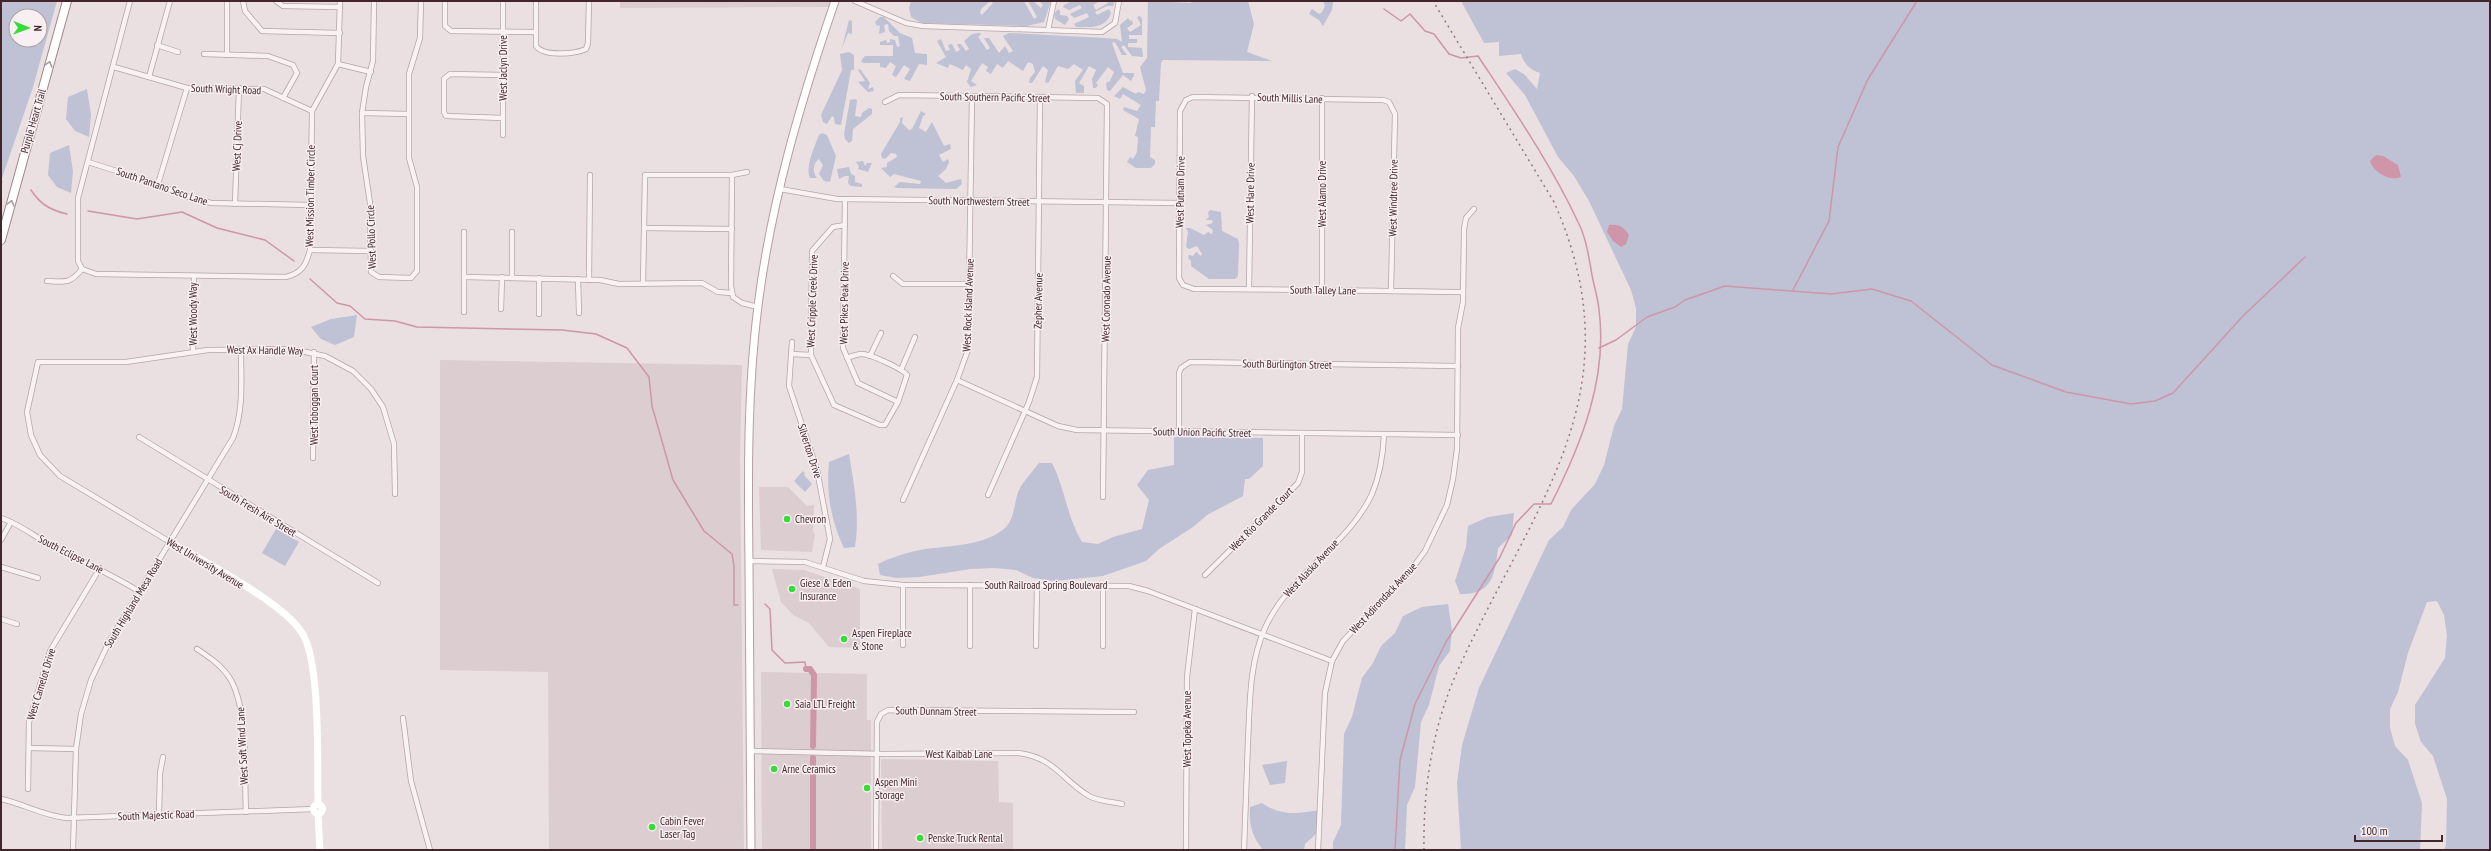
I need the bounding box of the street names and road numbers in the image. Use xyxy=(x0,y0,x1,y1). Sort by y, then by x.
street label: West Jaclyn Drive xyxy=(496,35,510,101)
street label: South Wright Road xyxy=(191,81,262,97)
street label: Purple Heart Trail xyxy=(17,87,49,155)
street label: South Southern Pacific Street xyxy=(940,89,1050,105)
street label: South Millis Lane xyxy=(1257,90,1323,106)
street label: West Cj Drive xyxy=(229,120,245,171)
street label: West Mission Timber Circle xyxy=(302,144,318,247)
street label: West Putnam Drive xyxy=(1172,156,1188,228)
street label: West Windtree Drive xyxy=(1385,159,1401,237)
street label: West Alamo Drive xyxy=(1315,160,1329,227)
street label: West Hare Drive xyxy=(1242,162,1258,224)
street label: South Pantano Seco Lane xyxy=(114,164,210,208)
street label: South Northwestern Street xyxy=(928,193,1030,209)
street label: West Pollo Circle xyxy=(363,204,379,269)
street label: West Cripple Creek Drive xyxy=(803,254,821,348)
street label: West Coronado Avenue xyxy=(1098,255,1114,342)
street label: West Rock Island Avenue xyxy=(959,258,977,352)
street label: West Pikes Peak Drive xyxy=(836,261,852,344)
street label: Zepher Avenue xyxy=(1031,272,1045,329)
street label: West Woody Way xyxy=(186,282,200,346)
street label: South Talley Lane xyxy=(1290,282,1357,298)
street label: West Ax Handle Way xyxy=(227,342,304,358)
street label: South Burlington Street xyxy=(1242,356,1332,372)
street label: West Toboggan Court xyxy=(307,365,321,445)
street label: Silverton Drive xyxy=(795,422,826,481)
street label: South Union Pacific Street xyxy=(1153,424,1251,440)
street label: South Fresh Aire Street xyxy=(217,482,299,540)
street label: West Rio Grande Court xyxy=(1226,484,1296,554)
street label: South Eclipse Lane xyxy=(36,532,106,577)
street label: West University Avenue xyxy=(164,534,247,592)
street label: West Alaska Avenue xyxy=(1280,536,1342,600)
street label: South Highland Mesa Road xyxy=(101,555,165,650)
street label: West Adirondack Avenue xyxy=(1346,559,1420,636)
street label: South Railroad Spring Boulevard xyxy=(984,578,1108,592)
street label: West Camelot Drive xyxy=(23,646,59,722)
street label: West Topeka Avenue xyxy=(1180,690,1194,767)
street label: South Dunnam Street xyxy=(895,703,977,719)
street label: West Soft Wind Lane xyxy=(233,706,251,785)
street label: West Kaibab Lane xyxy=(925,747,993,761)
street label: South Majestic Road xyxy=(117,807,195,823)

